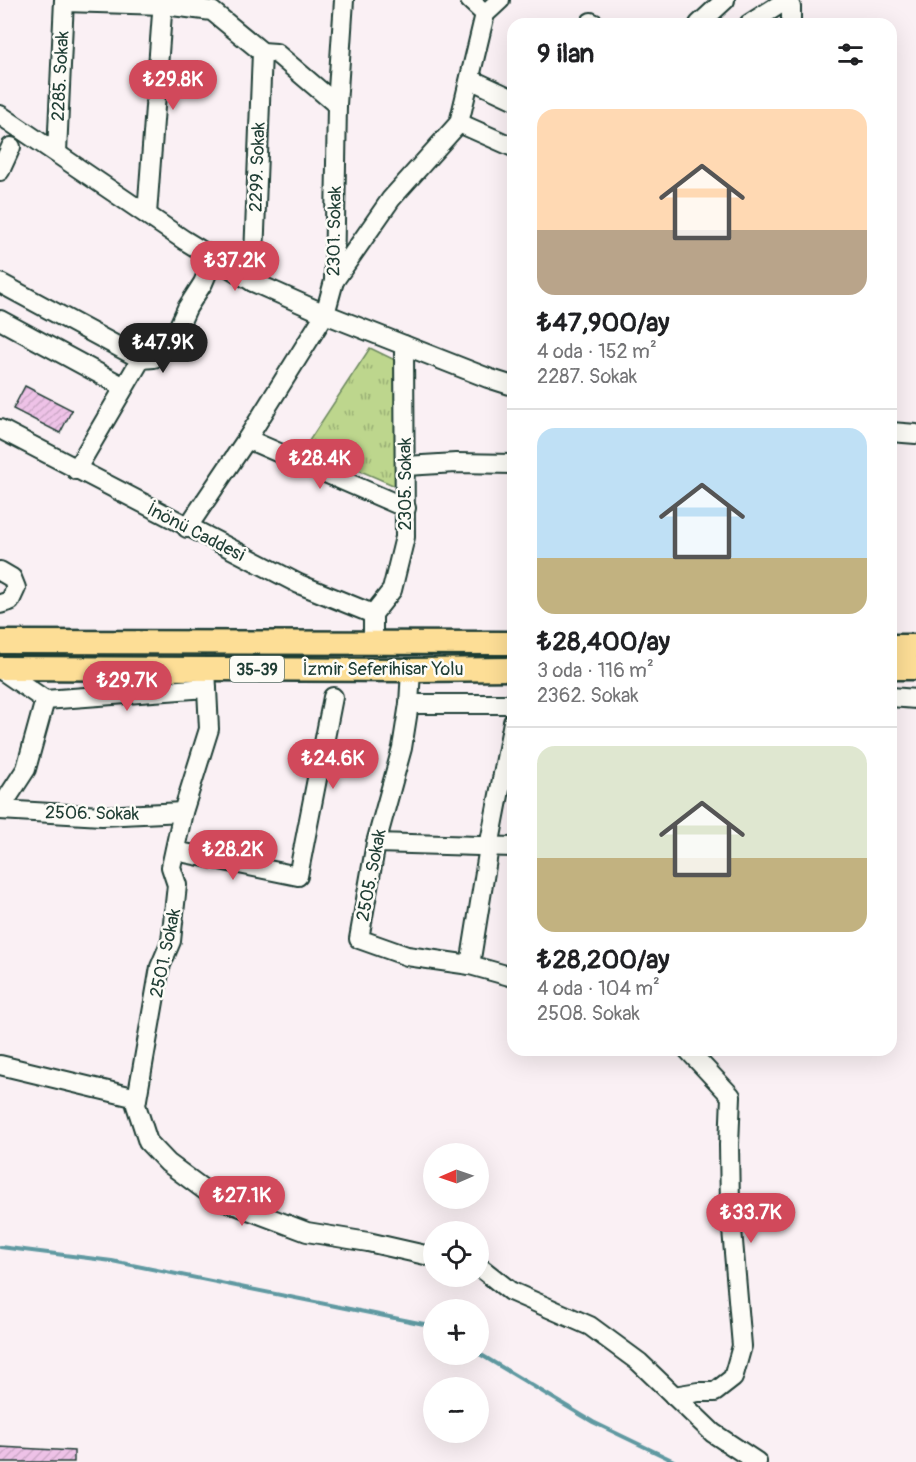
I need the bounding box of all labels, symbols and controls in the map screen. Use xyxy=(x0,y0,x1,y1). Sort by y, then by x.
street label: 2285. Sokak xyxy=(47,30,74,122)
text: 9 ilan xyxy=(537,38,594,70)
icon: filters xyxy=(834,38,867,71)
pin: ₺29.8K xyxy=(124,60,222,111)
text: ₺29.8K xyxy=(143,67,203,92)
street label: 2299. Sokak xyxy=(244,121,271,212)
icon: home xyxy=(648,148,756,256)
street label: 2301. Sokak xyxy=(322,185,347,276)
pin: ₺37.2K xyxy=(186,241,284,292)
text: ₺37.2K xyxy=(204,248,266,273)
text: ₺47,900/ay xyxy=(537,307,669,339)
pin: ₺47.9K xyxy=(114,323,212,374)
text: ₺47.9K xyxy=(133,330,193,355)
text: 4 oda · 152 m² xyxy=(537,339,657,364)
text: 2287. Sokak xyxy=(537,364,637,389)
street label: 2305. Sokak xyxy=(394,437,417,531)
pin: ₺28.4K xyxy=(271,439,369,490)
text: ₺28.4K xyxy=(289,446,351,471)
icon: home xyxy=(648,467,756,575)
street label: İnönü Caddesi xyxy=(143,498,249,567)
text: ₺28,400/ay xyxy=(537,626,670,658)
road number: 35-39 xyxy=(230,656,284,682)
street label: İzmir Seferihisar Yolu xyxy=(302,658,464,681)
text: 3 oda · 116 m² xyxy=(537,658,654,683)
pin: ₺29.7K xyxy=(78,661,176,712)
text: ₺29.7K xyxy=(97,668,157,693)
text: 2362. Sokak xyxy=(537,683,639,708)
pin: ₺24.6K xyxy=(284,739,382,790)
text: ₺24.6K xyxy=(302,746,364,771)
icon: home xyxy=(648,785,756,893)
street label: 2506. Sokak xyxy=(45,801,140,826)
street label: 2505. Sokak xyxy=(351,827,392,923)
pin: ₺28.2K xyxy=(184,830,282,881)
text: ₺28.2K xyxy=(203,837,263,862)
street label: 2501. Sokak xyxy=(145,906,186,1000)
text: ₺28,200/ay xyxy=(537,944,669,976)
text: 4 oda · 104 m² xyxy=(537,976,660,1001)
text: 2508. Sokak xyxy=(537,1001,640,1026)
north arrow xyxy=(423,1143,489,1209)
map controls xyxy=(423,1143,489,1443)
pin: ₺27.1K xyxy=(193,1176,291,1227)
text: ₺27.1K xyxy=(213,1183,271,1208)
pin: ₺33.7K xyxy=(702,1193,800,1244)
text: ₺33.7K xyxy=(720,1200,782,1225)
button: locate xyxy=(423,1221,489,1287)
button: + xyxy=(423,1299,489,1365)
button: − xyxy=(423,1377,489,1443)

